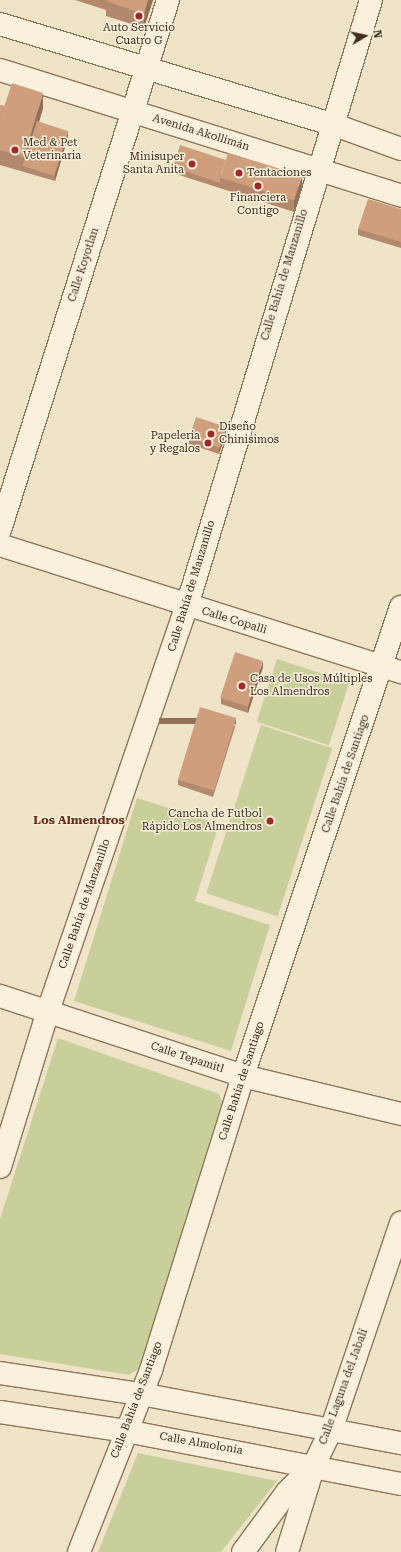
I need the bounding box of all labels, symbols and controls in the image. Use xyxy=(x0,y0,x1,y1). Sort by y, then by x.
marker: Auto Servicio Cuatro G xyxy=(134,11,144,21)
north arrow xyxy=(345,16,385,56)
place label: Auto Servicio Cuatro G xyxy=(103,22,175,48)
text: N xyxy=(370,29,384,39)
street label: Avenida Akollimán xyxy=(151,112,251,154)
place label: Med & Pet Veterinaria xyxy=(23,137,81,163)
marker: Med & Pet Veterinaria xyxy=(10,145,20,155)
place label: Minisuper Santa Anita xyxy=(123,151,184,177)
marker: Minisuper Santa Anita xyxy=(187,159,197,169)
place label: Tentaciones xyxy=(247,166,311,180)
marker: Tentaciones xyxy=(234,168,244,178)
marker: Financiera Contigo xyxy=(253,181,263,191)
place label: Financiera Contigo xyxy=(230,192,286,218)
street label: Calle Bahía de Manzanillo xyxy=(259,208,311,342)
street label: Calle Koyotlan xyxy=(66,226,102,304)
place label: Diseño Chinisimos xyxy=(219,421,279,447)
marker: Diseño Chinisimos xyxy=(206,429,216,439)
place label: Papelería y Regalos xyxy=(150,430,200,456)
marker: Papelería y Regalos xyxy=(203,438,213,448)
street label: Calle Bahía de Manzanillo xyxy=(166,519,218,653)
street label: Calle Copalli xyxy=(200,605,268,637)
place label: Casa de Usos Múltiples Los Almendros xyxy=(250,673,372,699)
marker: Casa de Usos Múltiples Los Almendros xyxy=(237,681,247,691)
street label: Calle Bahía de Santiago xyxy=(320,713,372,835)
place label: Cancha de Futbol Rápido Los Almendros xyxy=(142,808,262,834)
district label: Los Almendros xyxy=(33,814,125,828)
marker: Cancha de Futbol Rápido Los Almendros xyxy=(265,816,275,826)
street label: Calle Bahía de Manzanillo xyxy=(57,837,113,971)
street label: Calle Bahía de Santiago xyxy=(217,1020,267,1142)
street label: Calle Tepamitl xyxy=(149,1040,225,1076)
street label: Calle Laguna del Jabalí xyxy=(317,1327,371,1447)
street label: Calle Bahía de Santiago xyxy=(109,1340,165,1460)
street label: Calle Almolonia xyxy=(158,1430,244,1458)

